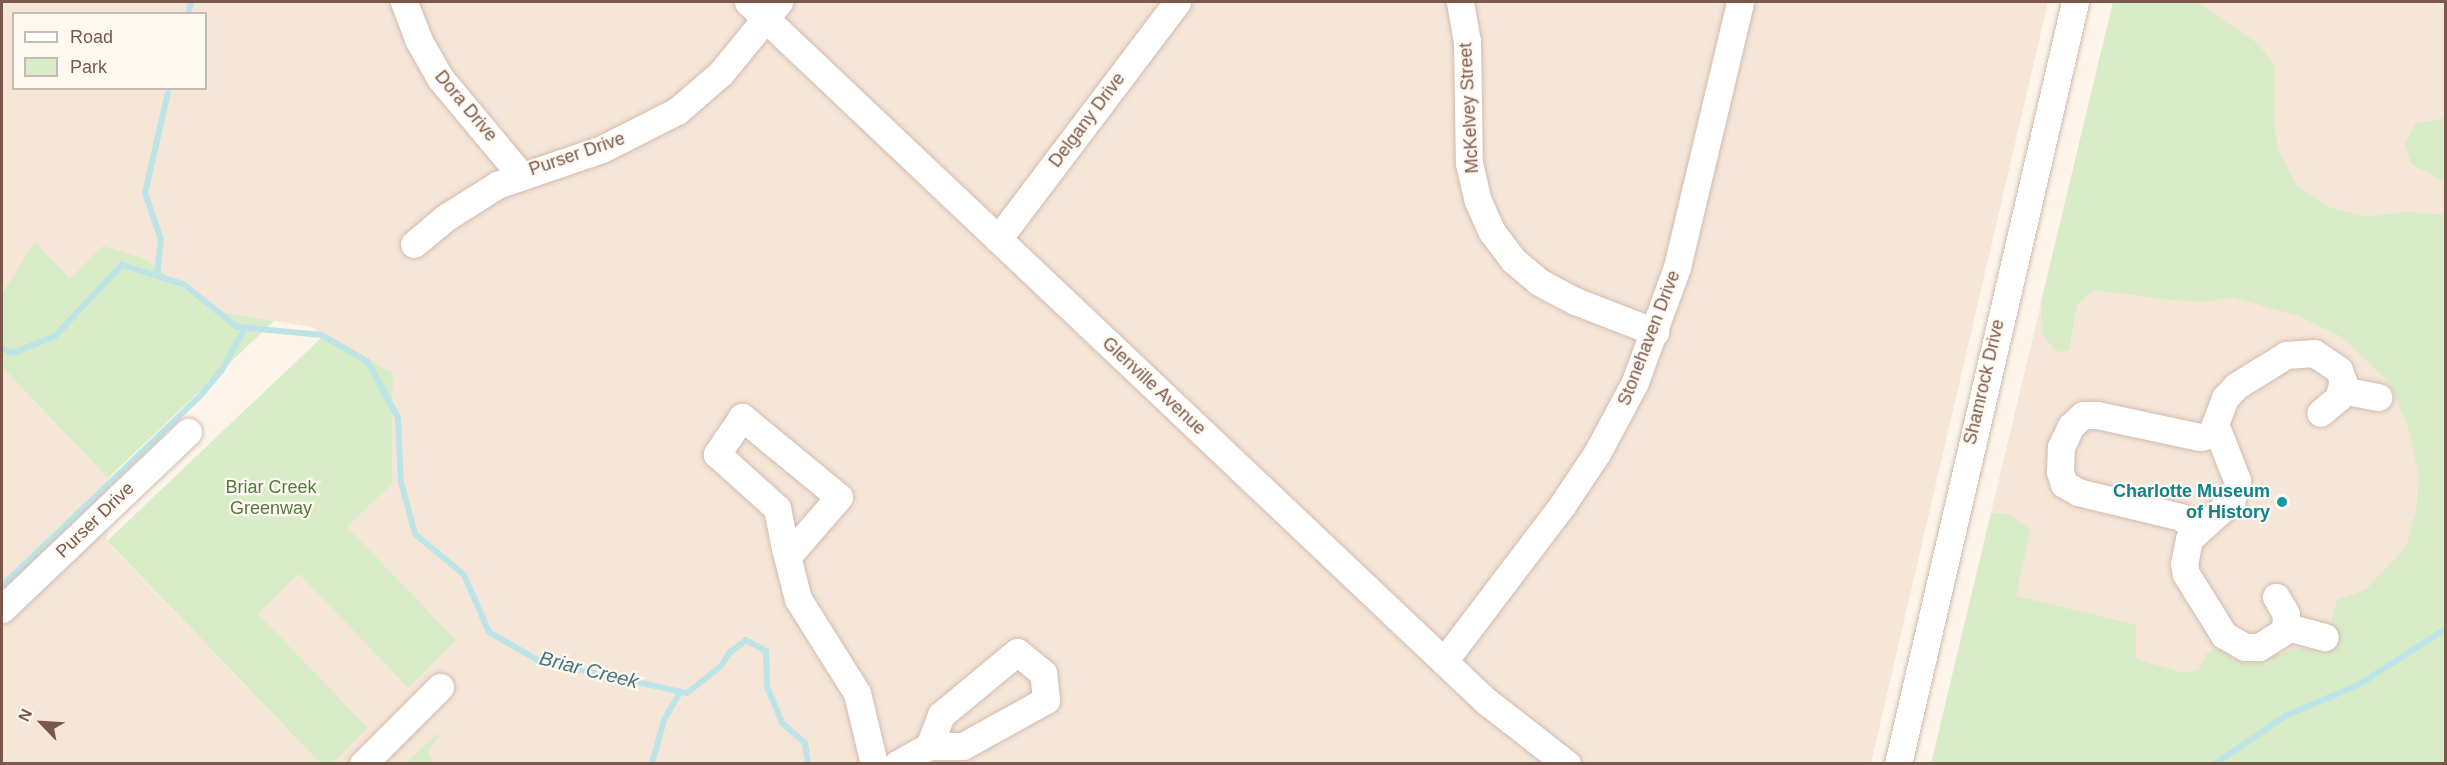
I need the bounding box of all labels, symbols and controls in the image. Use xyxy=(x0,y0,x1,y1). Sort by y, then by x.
legend xyxy=(12,12,207,90)
text: Road xyxy=(70,27,113,47)
street label: McKelvey Street xyxy=(1455,42,1483,174)
text: Park xyxy=(70,57,107,77)
street label: Dora Drive xyxy=(430,66,502,146)
street label: Delgany Drive xyxy=(1044,68,1130,172)
street label: Purser Drive xyxy=(526,128,628,180)
street label: Stonehaven Drive xyxy=(1613,267,1685,409)
street label: Shamrock Drive xyxy=(1959,317,2009,447)
street label: Glenville Avenue xyxy=(1097,332,1211,440)
street label: Purser Drive xyxy=(52,477,138,563)
park label: Briar Creek Greenway xyxy=(225,477,317,520)
place label: Charlotte Museum of History xyxy=(2113,481,2270,524)
marker: Charlotte Museum of History xyxy=(2275,495,2289,509)
water label: Briar Creek xyxy=(537,646,641,694)
north arrow xyxy=(12,693,72,753)
text: N xyxy=(15,706,35,724)

